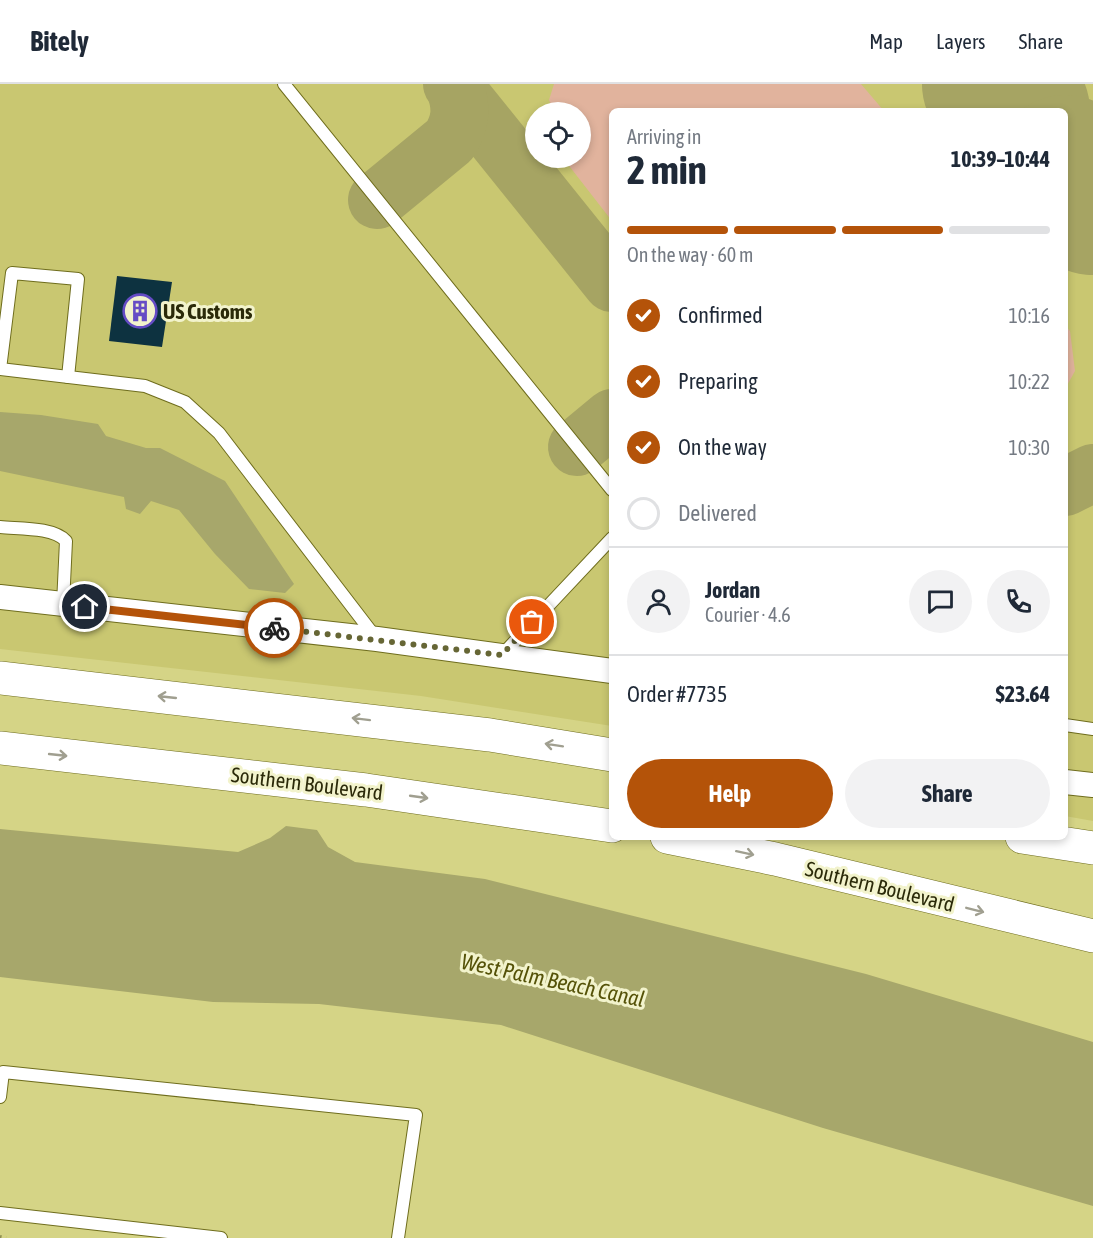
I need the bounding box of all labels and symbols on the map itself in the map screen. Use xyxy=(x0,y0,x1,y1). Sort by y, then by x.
building icon: US Customs xyxy=(122,293,158,329)
place label: US Customs xyxy=(163,299,253,323)
pin xyxy=(59,581,110,632)
pin xyxy=(506,596,557,647)
courier xyxy=(244,598,304,658)
one-way arrow xyxy=(158,691,178,702)
one-way arrow xyxy=(352,713,372,724)
one-way arrow xyxy=(545,739,565,750)
one-way arrow xyxy=(48,749,68,760)
street label: Southern Boulevard xyxy=(230,762,384,804)
one-way arrow xyxy=(408,791,428,802)
one-way arrow xyxy=(735,848,754,859)
street label: Southern Boulevard xyxy=(803,856,957,916)
one-way arrow xyxy=(965,904,984,916)
water label: West Palm Beach Canal xyxy=(459,948,647,1012)

